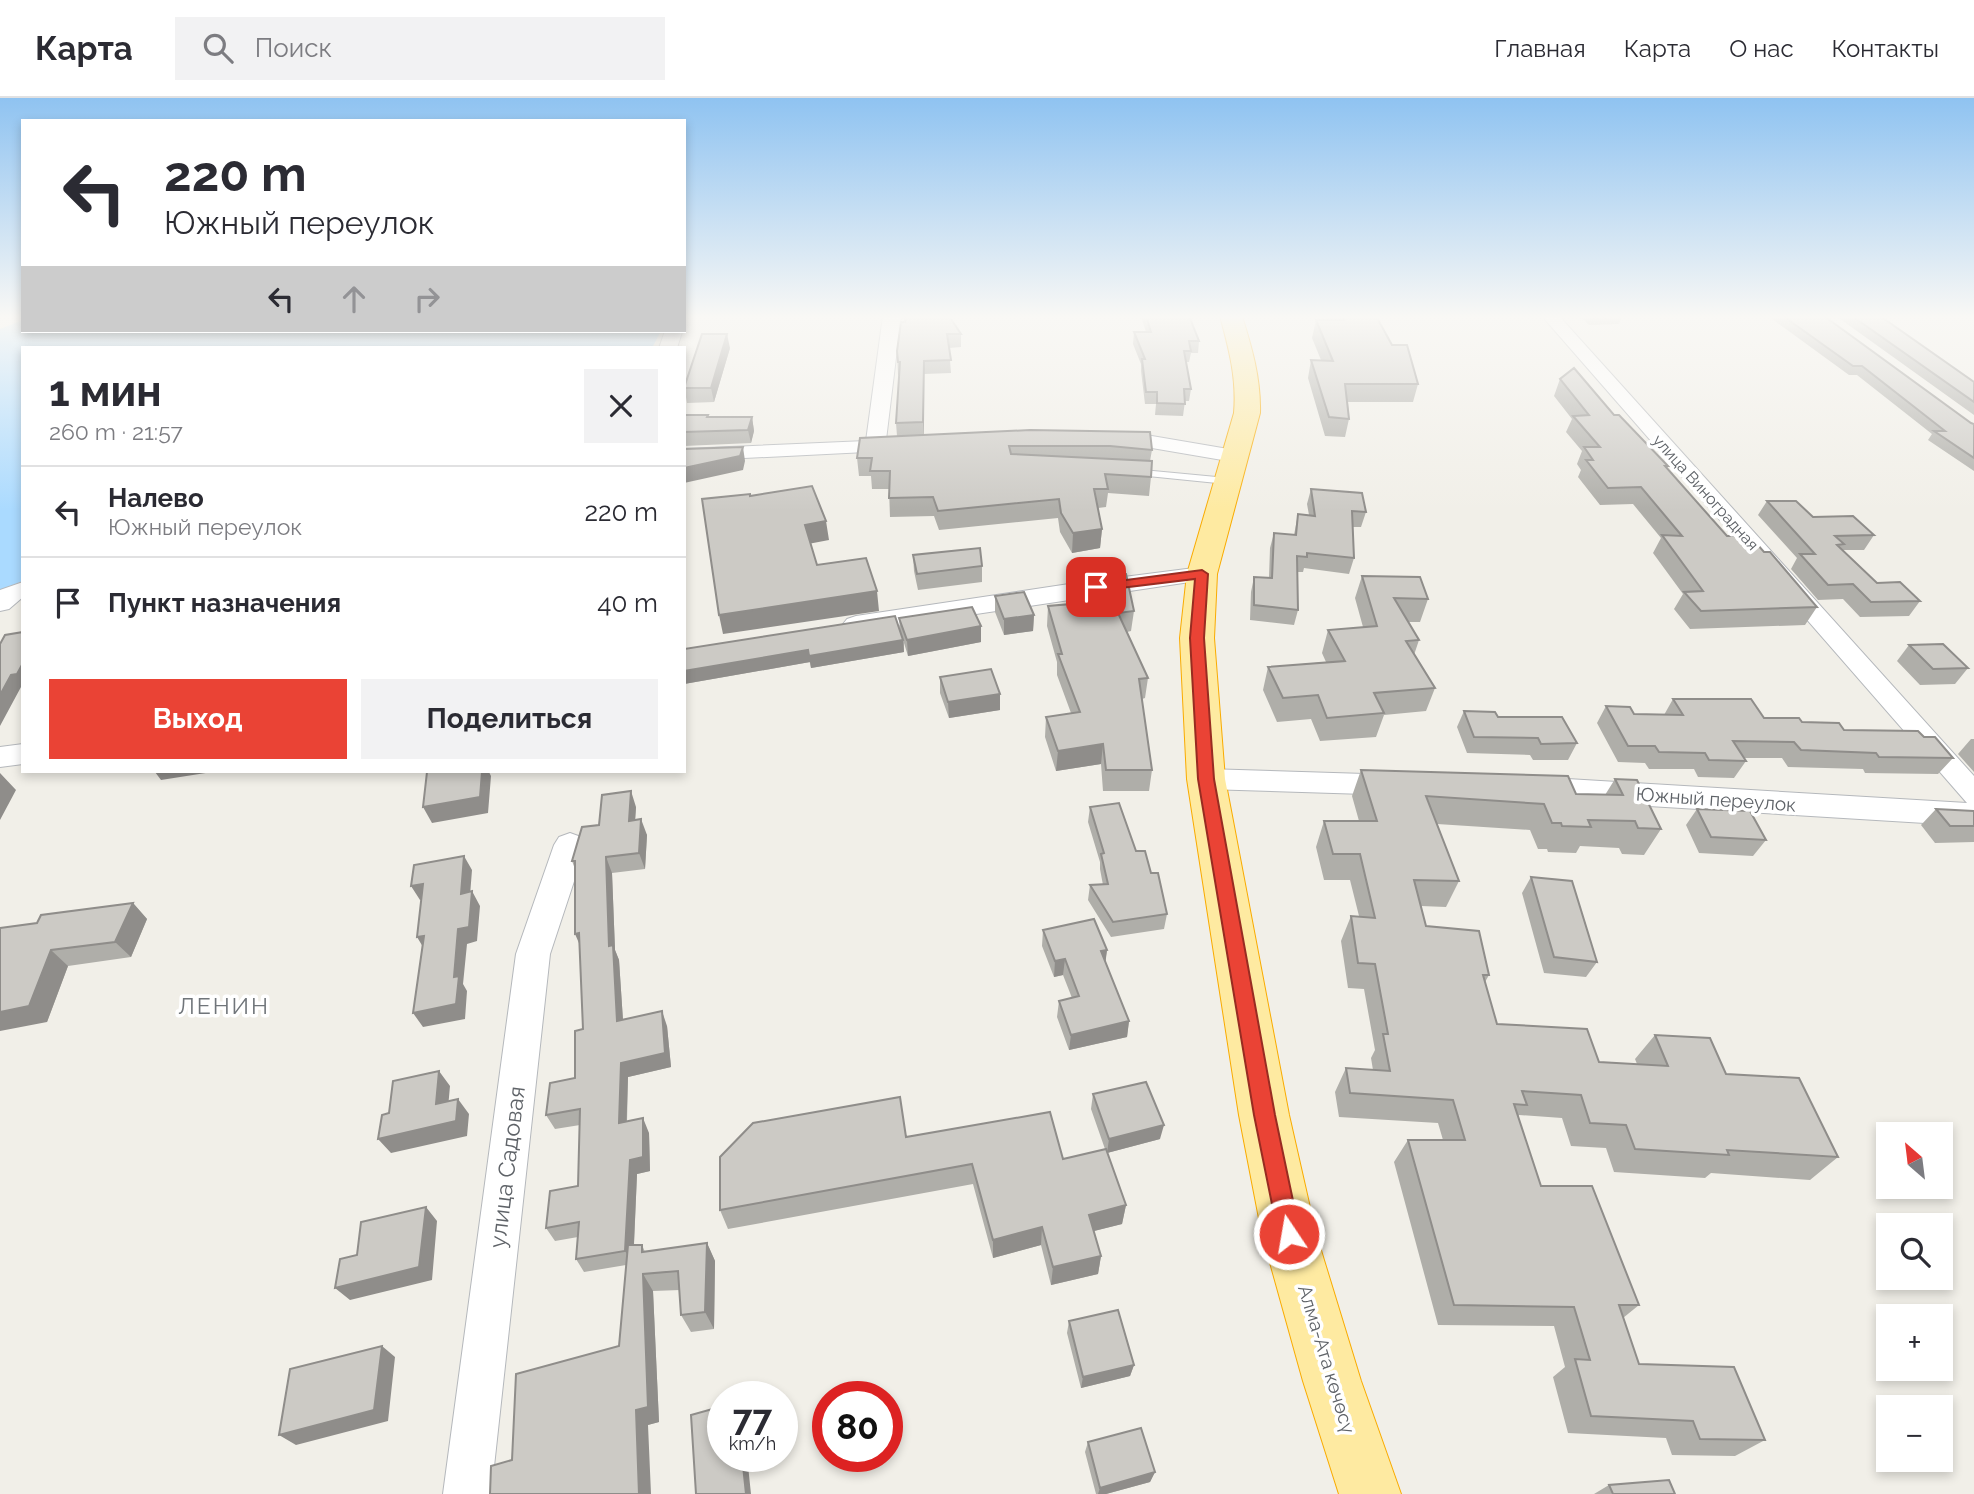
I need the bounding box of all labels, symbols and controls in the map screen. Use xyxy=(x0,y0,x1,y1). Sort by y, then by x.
search box xyxy=(175,17,665,80)
text: Карта xyxy=(35,29,133,68)
icon: search xyxy=(199,29,237,67)
text: Поиск xyxy=(255,33,332,63)
text: Главная xyxy=(1494,34,1586,63)
text: Карта xyxy=(1624,34,1691,63)
text: О нас xyxy=(1729,34,1794,63)
text: Контакты xyxy=(1832,34,1939,63)
text: 220 m xyxy=(164,145,307,202)
icon: left xyxy=(49,147,140,238)
text: Южный переулок xyxy=(164,204,434,241)
icon: left xyxy=(262,280,300,318)
icon: ahead xyxy=(335,280,373,318)
icon: right xyxy=(408,280,446,318)
text: 1 мин xyxy=(49,367,162,416)
button: close xyxy=(584,369,658,443)
text: 260 m · 21:57 xyxy=(49,418,183,445)
street label: улица Виноградная xyxy=(1649,431,1763,554)
text: Налево xyxy=(108,483,204,513)
icon: left xyxy=(49,493,87,531)
text: 220 m xyxy=(584,497,658,527)
text: Южный переулок xyxy=(108,513,302,540)
pin xyxy=(1066,557,1126,617)
icon: arrive xyxy=(1077,568,1115,606)
icon: arrive xyxy=(49,584,87,622)
text: Пункт назначения xyxy=(108,588,341,618)
text: 40 m xyxy=(597,588,658,618)
button: Выход xyxy=(49,679,347,759)
button: Поделиться xyxy=(361,679,658,759)
street label: Южный переулок xyxy=(1635,782,1797,816)
district label: ЛЕНИН xyxy=(178,992,270,1019)
street label: улица Садовая xyxy=(483,1084,530,1249)
north arrow xyxy=(1876,1122,1953,1199)
map controls xyxy=(1876,1122,1953,1472)
position arrow xyxy=(1252,1197,1326,1271)
button: search xyxy=(1876,1213,1953,1290)
street label: Алма-Ата көчөсү xyxy=(1294,1282,1360,1436)
button: + xyxy=(1876,1304,1953,1381)
speed limit sign: 80 xyxy=(812,1381,903,1472)
button: − xyxy=(1876,1395,1953,1472)
text: 77 xyxy=(733,1397,772,1438)
text: km/h xyxy=(729,1433,776,1454)

